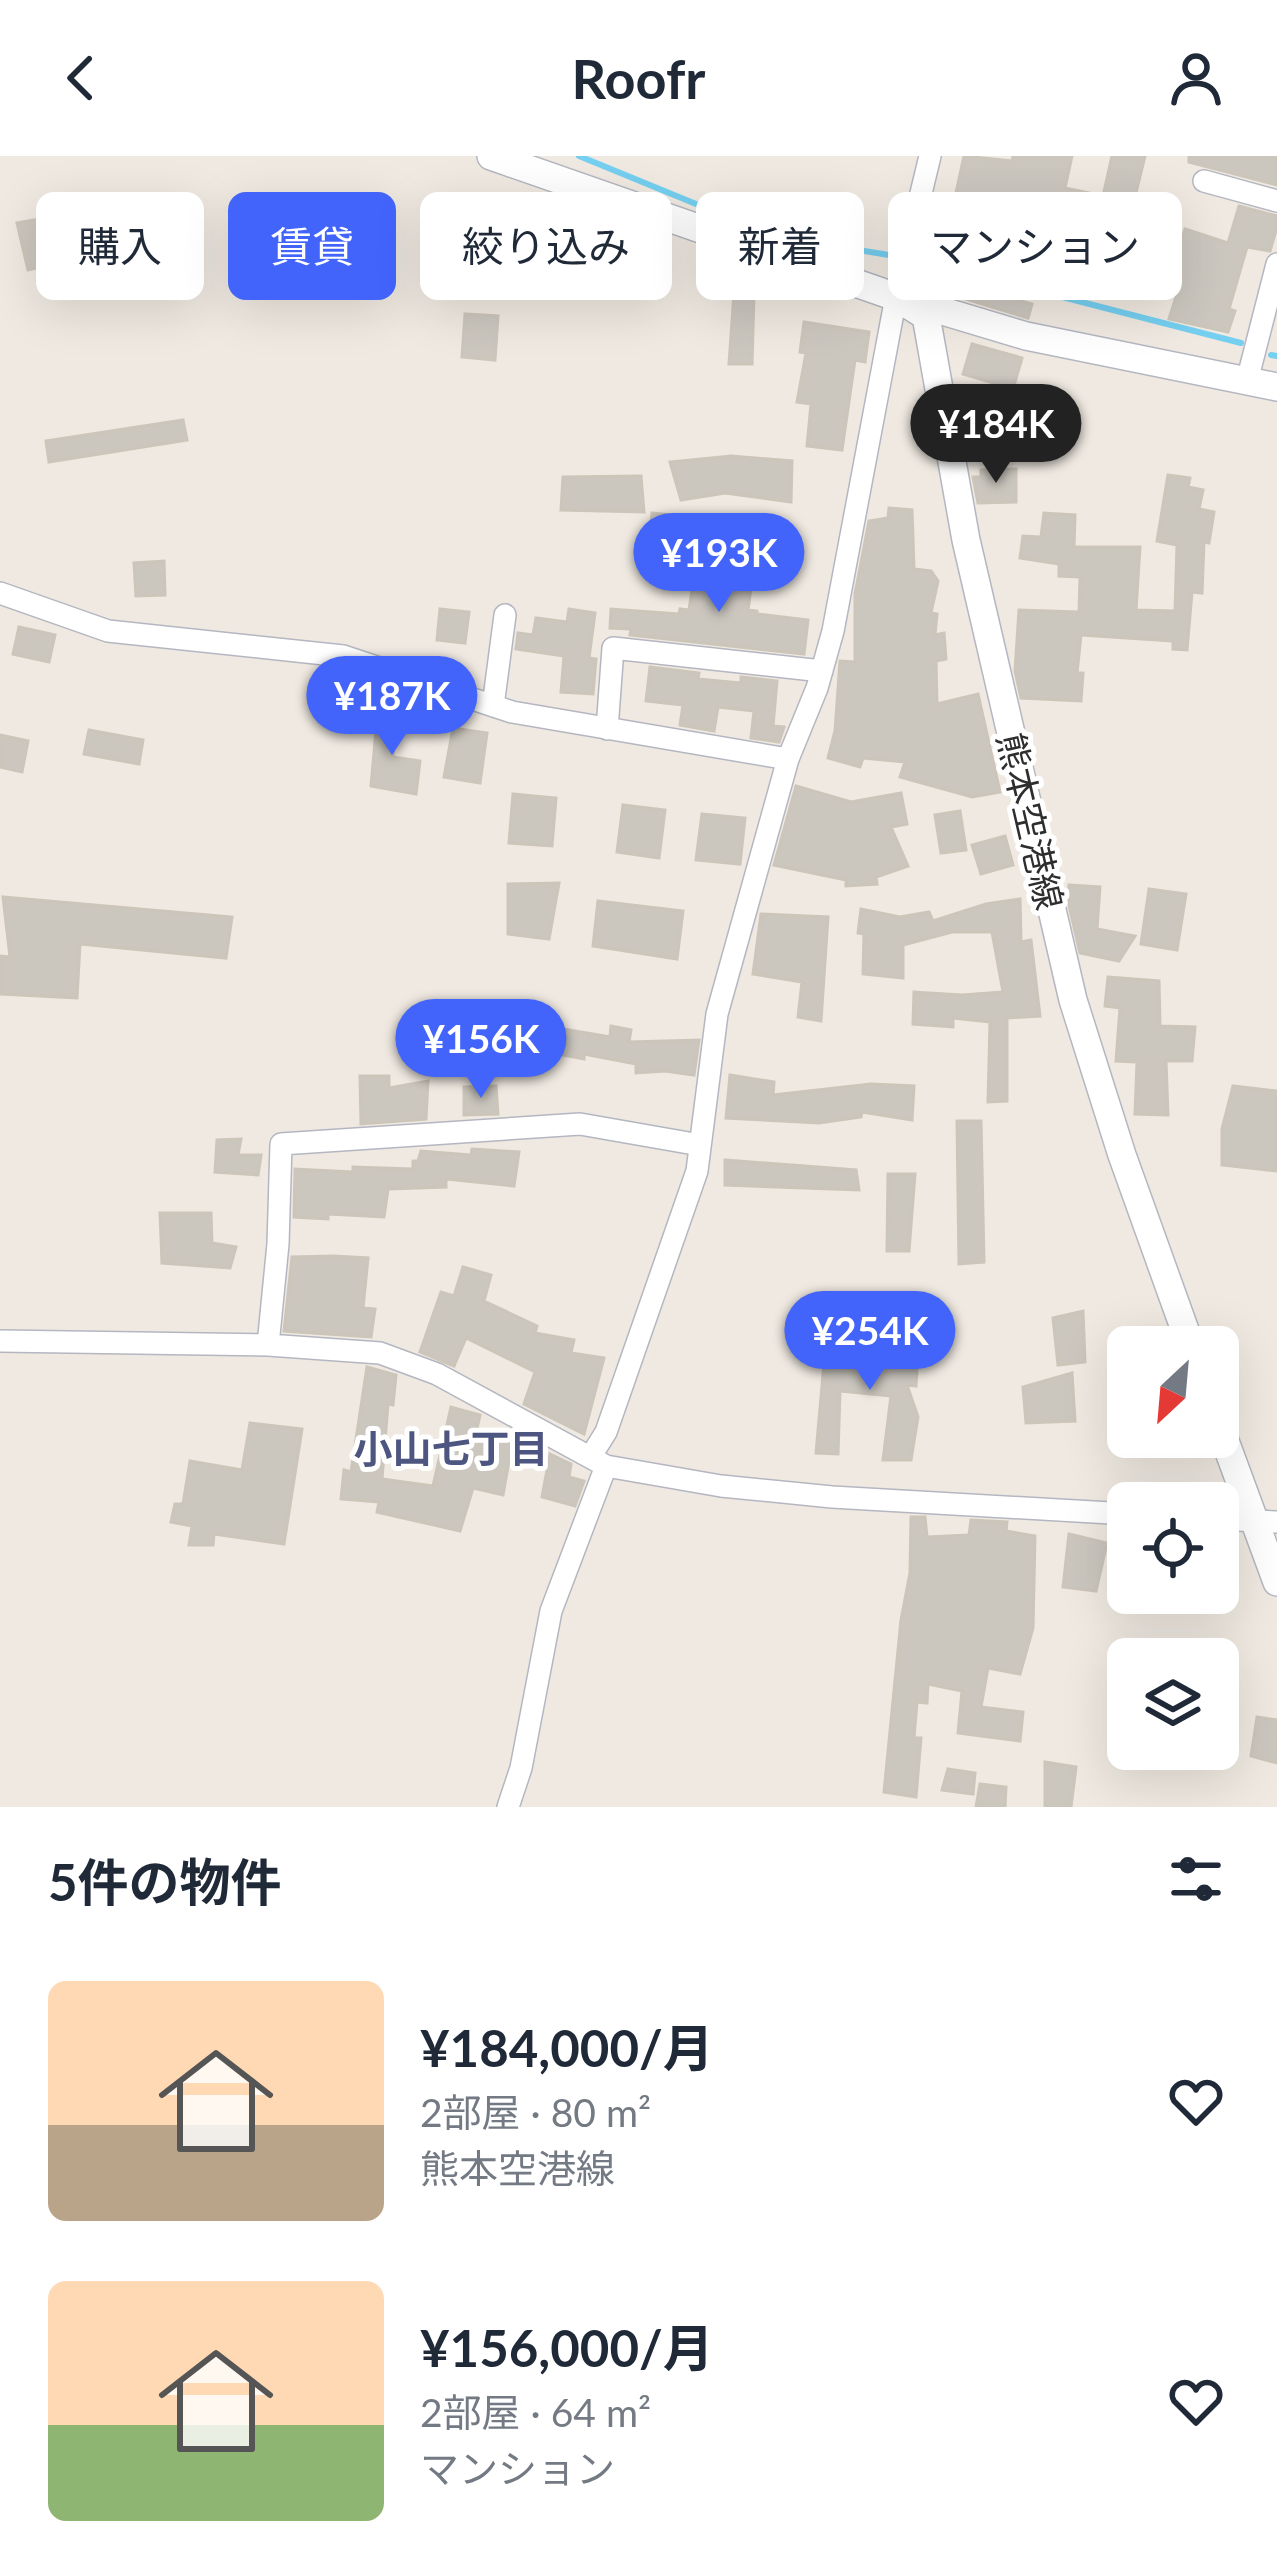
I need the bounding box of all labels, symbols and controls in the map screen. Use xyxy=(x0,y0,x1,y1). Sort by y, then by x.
icon: back xyxy=(48,45,114,111)
icon: person xyxy=(1163,45,1229,111)
text: Roofr xyxy=(572,46,705,111)
chip: 購入 xyxy=(36,192,204,300)
chip: 賃貸 xyxy=(228,192,396,300)
chip: 絞り込み xyxy=(420,192,672,300)
chip: 新着 xyxy=(696,192,864,300)
chip: マンション xyxy=(888,192,1182,300)
pin: ¥184K xyxy=(912,384,1080,486)
text: ¥184K xyxy=(937,400,1055,446)
pin: ¥193K xyxy=(635,513,803,615)
text: ¥193K xyxy=(660,529,778,575)
pin: ¥187K xyxy=(308,656,476,758)
text: ¥187K xyxy=(333,672,451,718)
street label: 熊本空港線 xyxy=(989,728,1073,914)
pin: ¥156K xyxy=(397,999,565,1101)
text: ¥156K xyxy=(422,1015,540,1061)
pin: ¥254K xyxy=(786,1291,954,1393)
text: ¥254K xyxy=(811,1307,929,1353)
north arrow xyxy=(1107,1326,1239,1458)
map controls xyxy=(1107,1326,1239,1770)
district label: 小山七丁目 xyxy=(353,1425,549,1471)
button: locate xyxy=(1107,1482,1239,1614)
button: layers xyxy=(1107,1638,1239,1770)
icon: filters xyxy=(1163,1846,1229,1912)
text: 5件の物件 xyxy=(48,1851,282,1912)
text: ¥184,000/月 xyxy=(420,2017,714,2078)
icon: home xyxy=(144,2029,288,2173)
icon: heart xyxy=(1163,2068,1229,2134)
text: 2部屋 · 80 m² xyxy=(420,2089,651,2135)
text: 熊本空港線 xyxy=(420,2145,615,2191)
text: ¥156,000/月 xyxy=(420,2317,714,2378)
icon: home xyxy=(144,2329,288,2473)
icon: heart xyxy=(1163,2368,1229,2434)
text: 2部屋 · 64 m² xyxy=(420,2389,651,2435)
text: マンション xyxy=(420,2445,615,2491)

